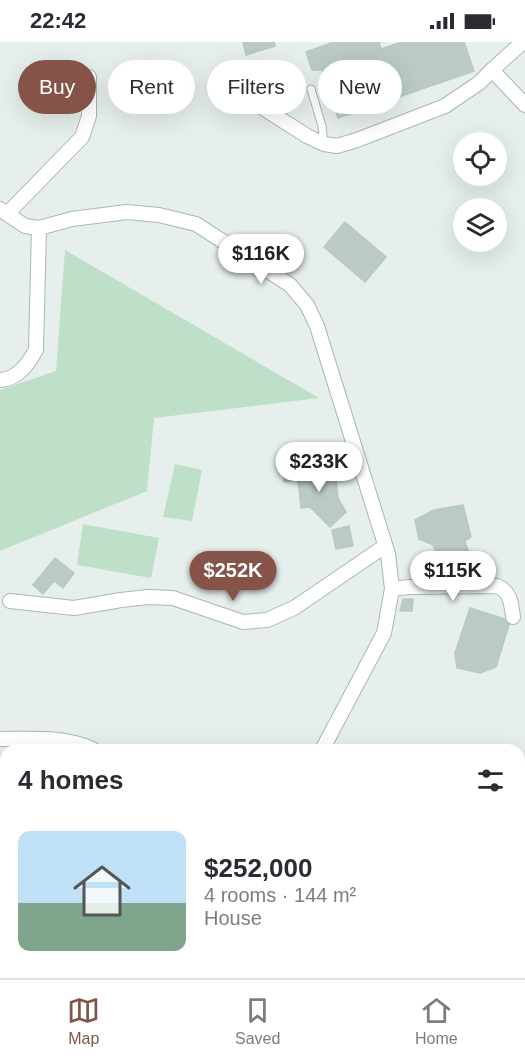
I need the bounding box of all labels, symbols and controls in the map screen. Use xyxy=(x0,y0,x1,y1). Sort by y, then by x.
text: 22:42 xyxy=(30,8,86,33)
chip: Buy xyxy=(18,60,96,114)
chip: Rent xyxy=(108,60,195,114)
chip: Filters xyxy=(207,60,306,114)
chip: New xyxy=(318,60,402,114)
map controls xyxy=(453,132,507,252)
button: locate xyxy=(453,132,507,186)
button: layers xyxy=(453,198,507,252)
pin: $116K xyxy=(219,234,303,285)
text: $116K xyxy=(232,242,290,264)
pin: $233K xyxy=(277,442,361,493)
text: $233K xyxy=(290,450,348,472)
pin: $252K xyxy=(191,551,275,602)
pin: $115K xyxy=(411,551,495,602)
text: $252K xyxy=(204,559,262,581)
text: $115K xyxy=(424,559,482,581)
icon: filters xyxy=(474,764,507,797)
text: 4 homes xyxy=(18,765,124,795)
text: $252,000 xyxy=(204,853,312,883)
icon: home xyxy=(66,855,138,927)
text: 4 rooms · 144 m² xyxy=(204,884,356,906)
text: House xyxy=(204,907,262,929)
tab: Map xyxy=(67,994,100,1048)
tab: Saved xyxy=(235,994,280,1048)
tab: Home xyxy=(415,994,458,1048)

